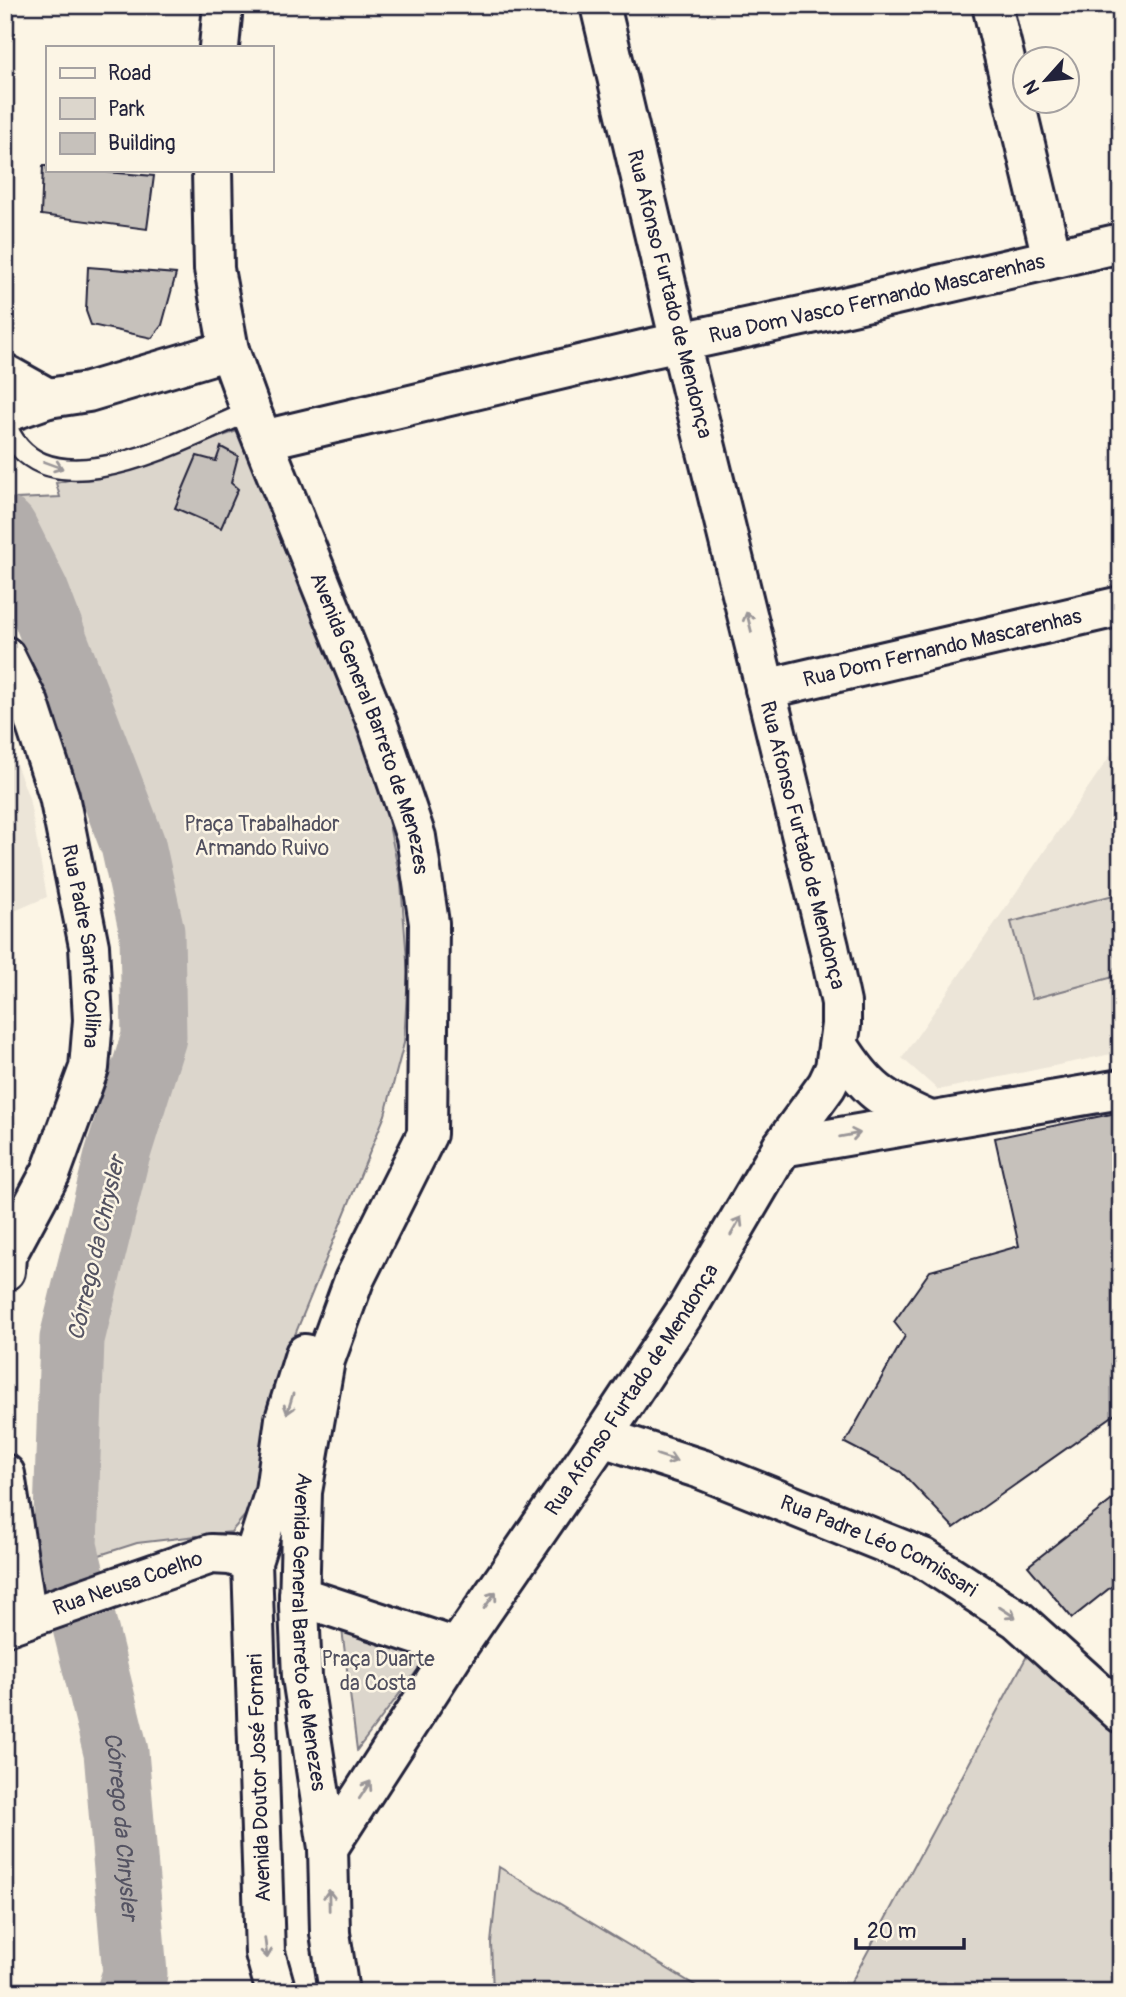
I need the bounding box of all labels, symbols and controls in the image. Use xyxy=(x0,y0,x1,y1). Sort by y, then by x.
legend xyxy=(46,46,273,172)
north arrow xyxy=(1010,46,1080,116)
text: Road xyxy=(108,60,152,87)
text: N xyxy=(1018,76,1045,98)
text: Park xyxy=(108,96,145,123)
text: Building xyxy=(108,130,175,157)
street label: Rua Afonso Furtado de Mendonça xyxy=(621,147,718,441)
street label: Rua Dom Vasco Fernando Mascarenhas xyxy=(706,248,1048,350)
one-way arrow xyxy=(42,460,64,472)
street label: Avenida General Barreto de Menezes xyxy=(304,568,435,877)
street label: Rua Dom Fernando Mascarenhas xyxy=(800,602,1085,694)
one-way arrow xyxy=(742,611,755,634)
street label: Rua Afonso Furtado de Mendonça xyxy=(754,698,851,992)
park label: Praça Trabalhador Armando Ruivo xyxy=(184,811,340,862)
street label: Rua Padre Sante Collina xyxy=(55,842,106,1049)
one-way arrow xyxy=(838,1128,861,1141)
water label: Córrego da Chrysler xyxy=(61,1150,132,1343)
one-way arrow xyxy=(729,1217,743,1237)
street label: Rua Afonso Furtado de Mendonça xyxy=(539,1259,725,1521)
one-way arrow xyxy=(282,1393,295,1415)
one-way arrow xyxy=(656,1453,678,1465)
street label: Avenida General Barreto de Menezes xyxy=(285,1471,332,1793)
street label: Rua Padre Léo Comissari xyxy=(776,1489,982,1604)
street label: Rua Neusa Coelho xyxy=(49,1545,206,1622)
one-way arrow xyxy=(483,1591,497,1611)
one-way arrow xyxy=(997,1605,1016,1620)
park label: Praça Duarte da Costa xyxy=(321,1646,435,1697)
street label: Avenida Doutor José Fornari xyxy=(242,1653,277,1903)
water label: Córrego da Chrysler xyxy=(97,1729,145,1924)
one-way arrow xyxy=(358,1781,372,1801)
one-way arrow xyxy=(322,1889,336,1912)
scale bar xyxy=(856,1906,965,1950)
text: 20 m xyxy=(867,1918,916,1945)
one-way arrow xyxy=(259,1936,272,1959)

